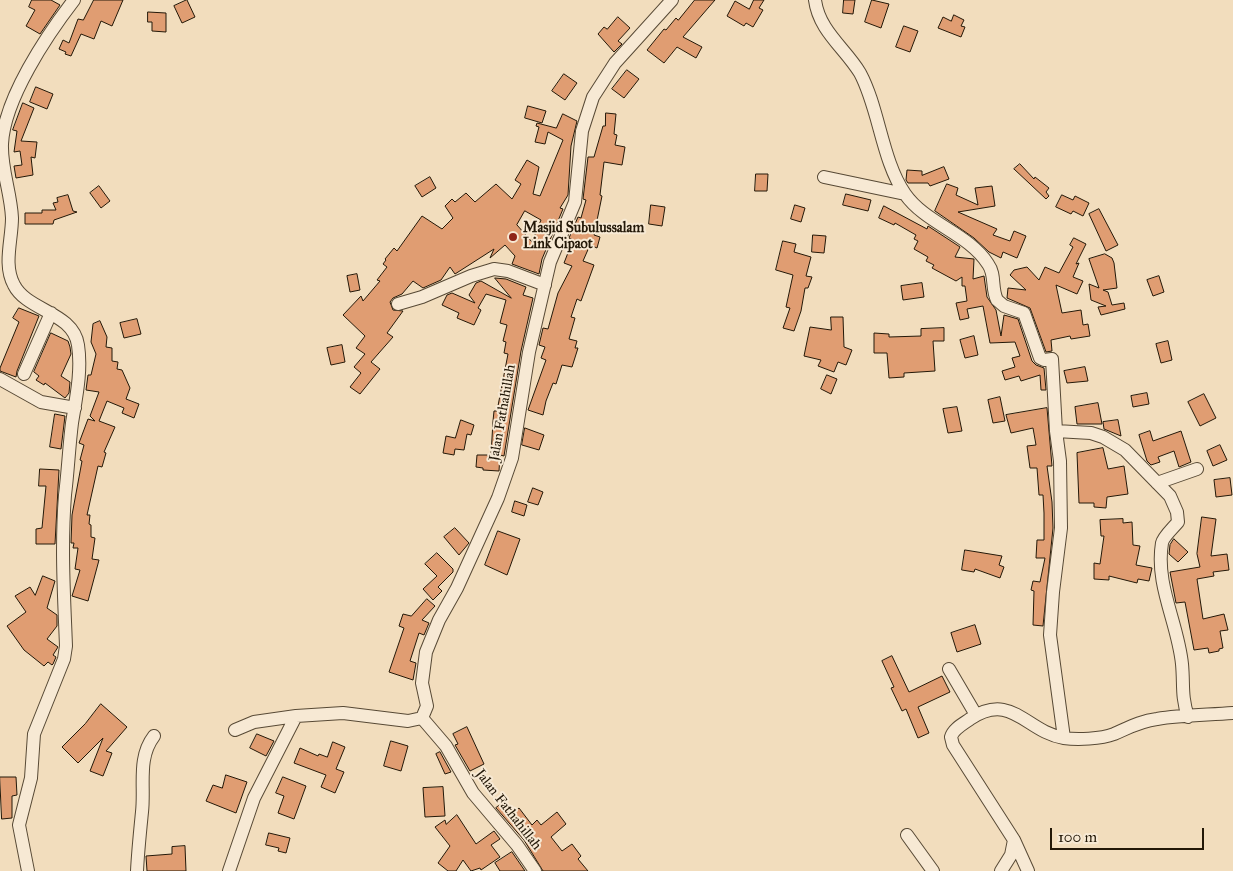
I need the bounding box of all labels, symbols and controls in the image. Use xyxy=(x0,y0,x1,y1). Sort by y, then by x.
place label: Masjid Subulussalam Link Cipaot xyxy=(523,221,644,253)
marker: Masjid Subulussalam Link Cipaot xyxy=(507,231,519,243)
street label: Jalan Fathahillah xyxy=(486,363,520,463)
street label: Jalan Fathahillah xyxy=(471,766,545,854)
scale bar xyxy=(1053,818,1207,850)
text: 100 m xyxy=(1058,828,1097,846)

